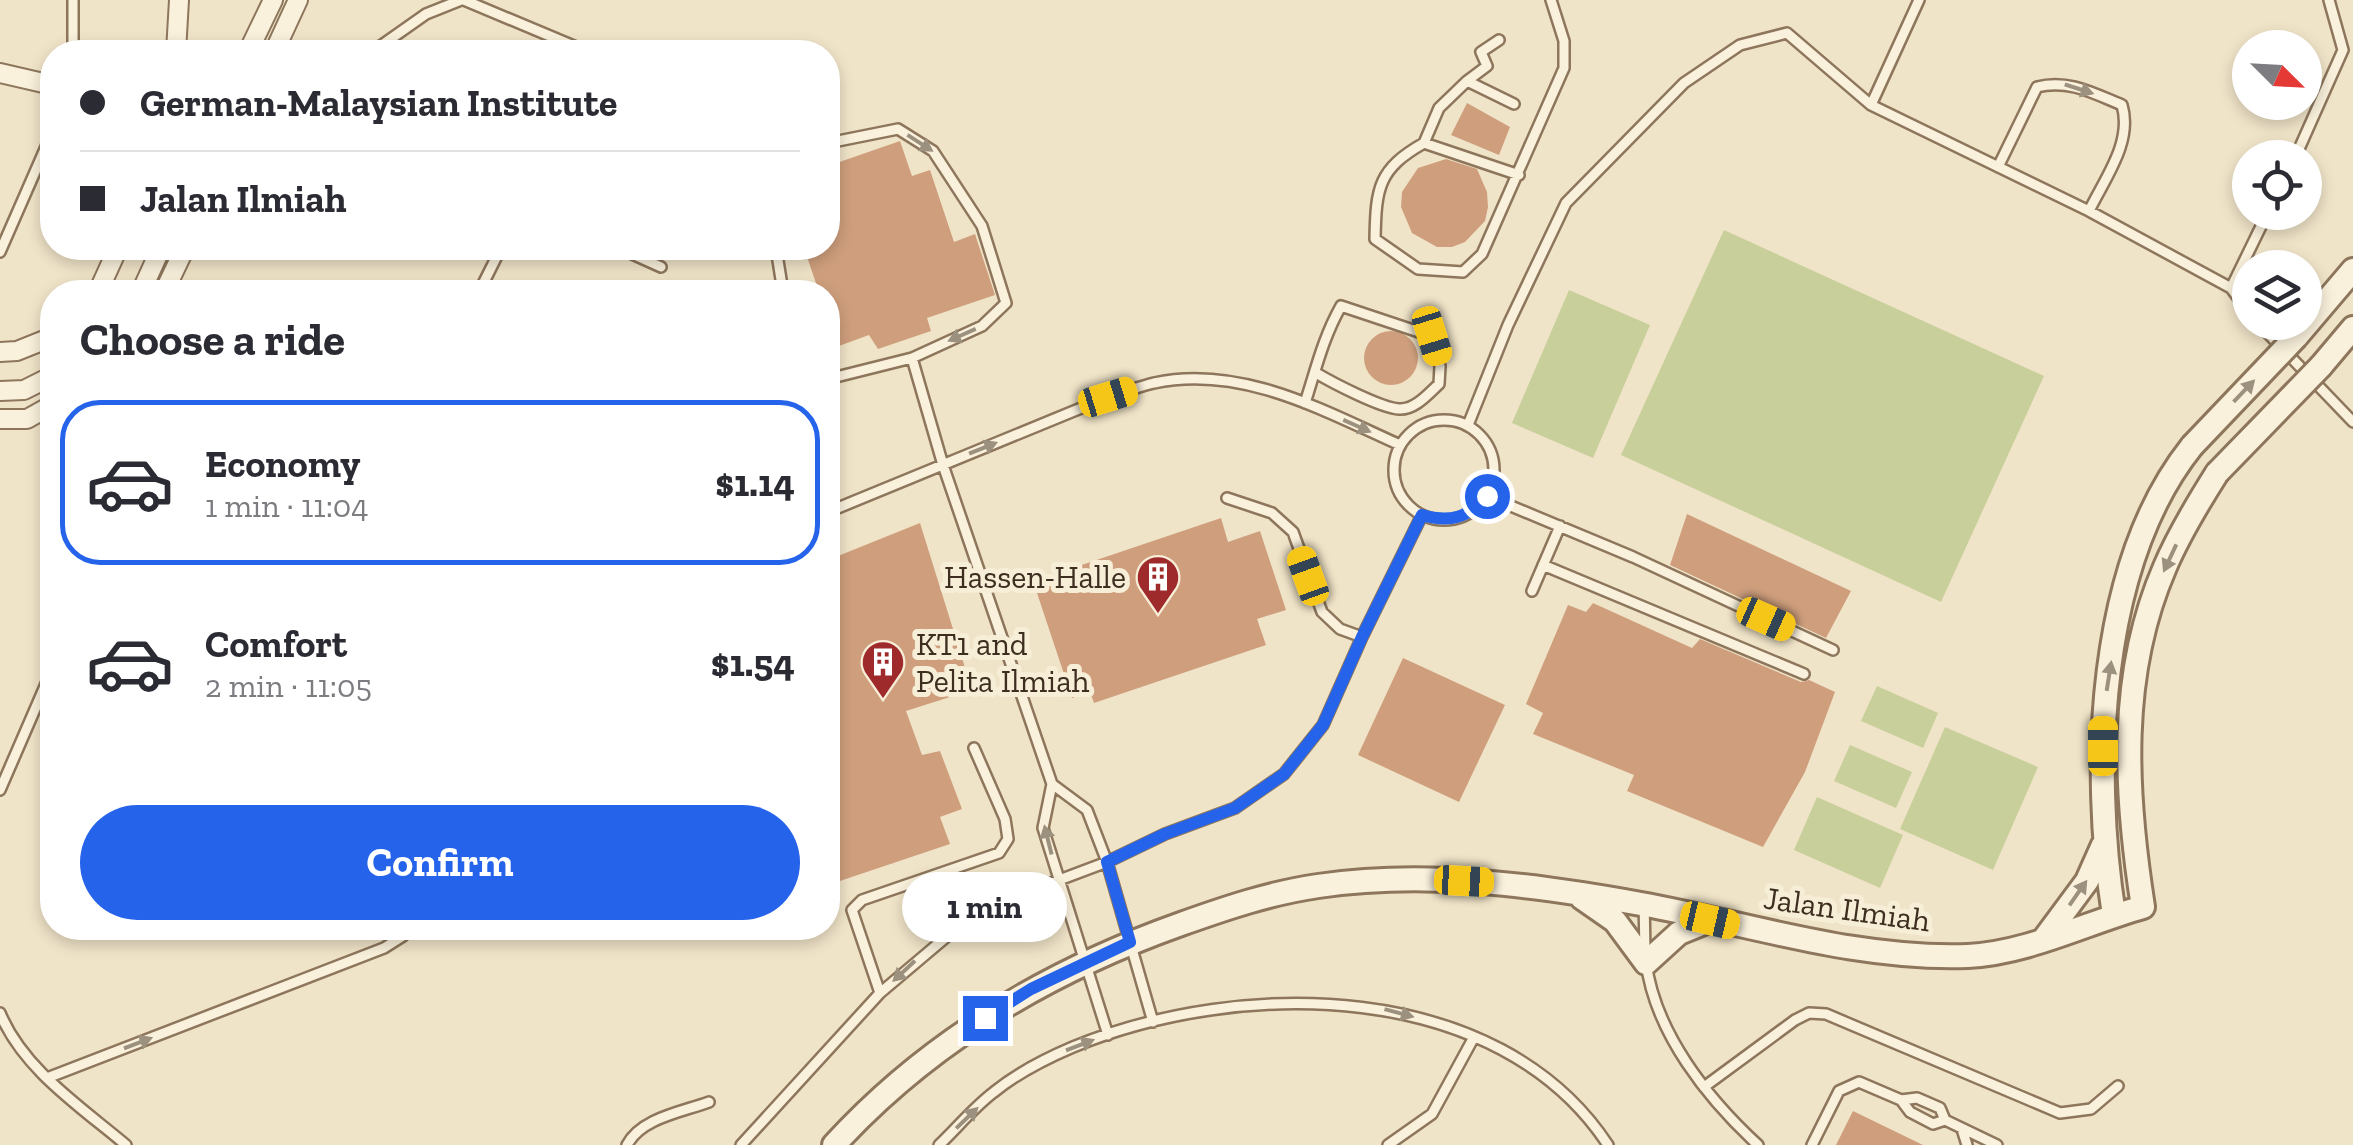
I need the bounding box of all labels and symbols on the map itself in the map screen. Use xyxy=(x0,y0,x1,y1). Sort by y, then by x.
north arrow xyxy=(2232,30,2322,120)
one-way arrow xyxy=(2064,82,2094,97)
one-way arrow xyxy=(906,133,933,152)
car xyxy=(1409,303,1455,369)
one-way arrow xyxy=(947,327,977,343)
car xyxy=(1075,374,1141,420)
one-way arrow xyxy=(2232,380,2255,404)
one-way arrow xyxy=(1342,418,1372,434)
one-way arrow xyxy=(968,440,998,456)
route start xyxy=(1465,474,1510,519)
car xyxy=(1284,543,1332,609)
one-way arrow xyxy=(2161,544,2178,573)
building icon: Hassen-Halle xyxy=(1135,554,1181,615)
place label: Hassen-Halle xyxy=(944,558,1126,596)
car xyxy=(1732,593,1800,645)
place label: KT1 and Pelita Ilmiah xyxy=(916,625,1090,700)
building icon: KT1 and Pelita Ilmiah xyxy=(860,639,906,700)
one-way arrow xyxy=(2101,660,2117,692)
car xyxy=(2088,716,2118,776)
one-way arrow xyxy=(1040,824,1055,855)
car xyxy=(1433,864,1495,898)
callout: 1 min xyxy=(902,873,1068,943)
street label: Jalan Ilmiah xyxy=(1761,879,1933,939)
one-way arrow xyxy=(2067,880,2087,907)
car xyxy=(1677,899,1743,941)
one-way arrow xyxy=(892,959,916,982)
route end xyxy=(963,996,1008,1041)
one-way arrow xyxy=(1384,1006,1415,1022)
one-way arrow xyxy=(123,1035,153,1050)
one-way arrow xyxy=(1065,1037,1095,1053)
one-way arrow xyxy=(954,1107,978,1130)

